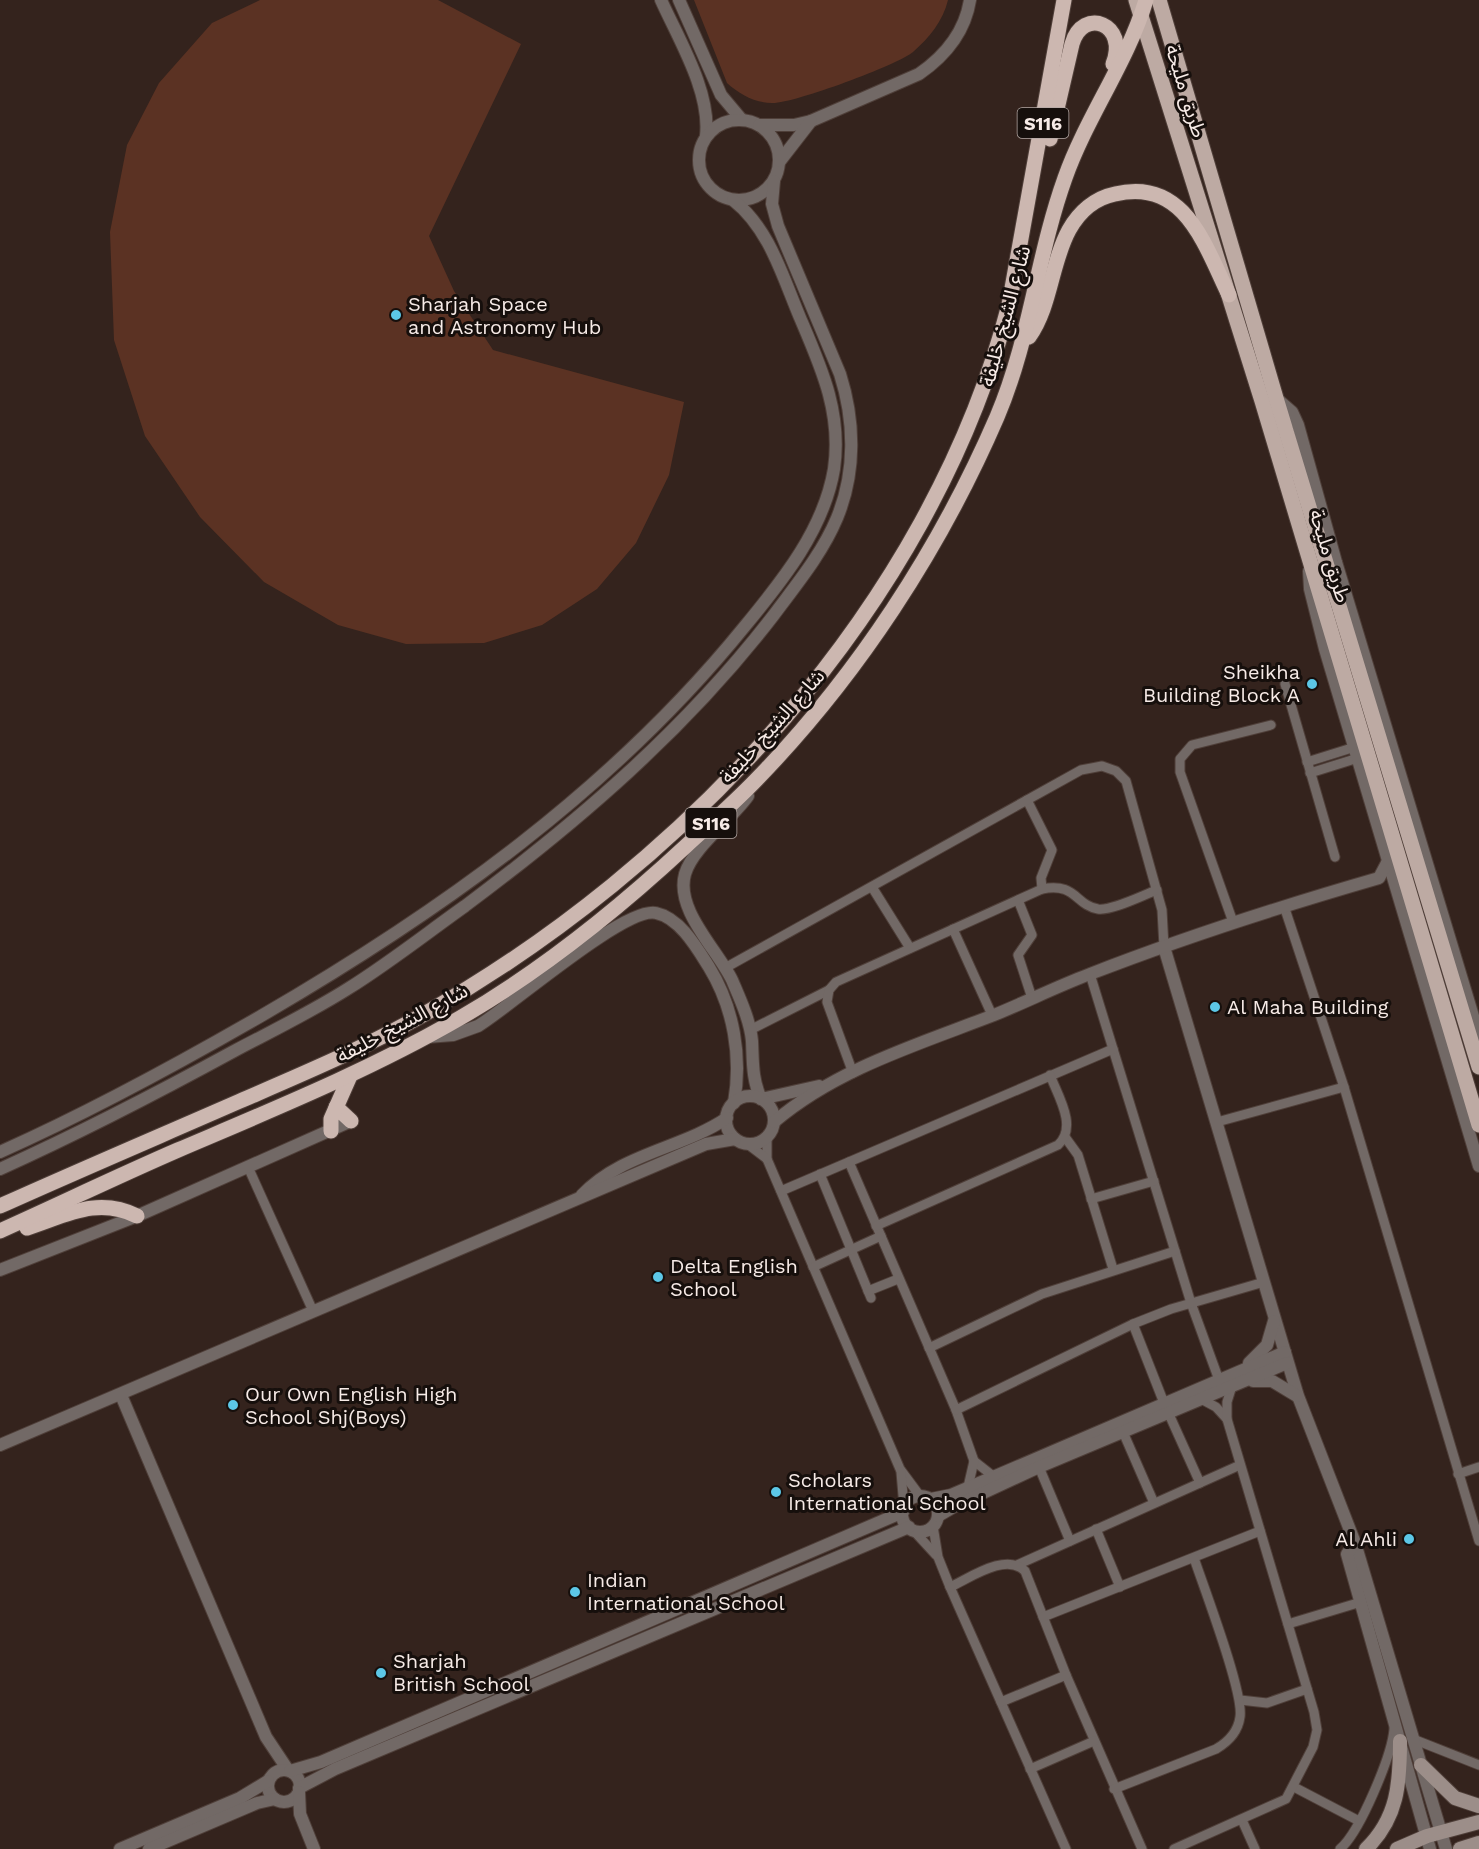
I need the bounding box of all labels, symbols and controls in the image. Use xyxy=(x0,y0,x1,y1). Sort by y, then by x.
street label: طريق مليحة xyxy=(1159,41,1212,141)
road number: S116 xyxy=(1018,108,1068,138)
street label: شارع الشيخ خليفة xyxy=(975,243,1038,390)
place label: Sharjah Space and Astronomy Hub xyxy=(408,292,601,339)
marker: Sharjah Space and Astronomy Hub xyxy=(389,308,403,322)
street label: طريق مليحة xyxy=(1303,506,1356,606)
place label: Sheikha Building Block A xyxy=(1143,660,1300,707)
street label: شارع الشيخ خليفة xyxy=(715,664,832,790)
marker: Sheikha Building Block A xyxy=(1305,677,1319,691)
road number: S116 xyxy=(686,808,736,838)
street label: شارع الشيخ خليفة xyxy=(332,978,473,1070)
place label: Al Maha Building xyxy=(1227,995,1389,1019)
marker: Al Maha Building xyxy=(1208,1000,1222,1014)
place label: Delta English School xyxy=(670,1254,798,1301)
marker: Delta English School xyxy=(651,1270,665,1284)
place label: Our Own English High School Shj(Boys) xyxy=(245,1382,457,1429)
marker: Our Own English High School Shj(Boys) xyxy=(226,1398,240,1412)
place label: Scholars International School xyxy=(788,1468,986,1515)
marker: Scholars International School xyxy=(769,1485,783,1499)
place label: Al Ahli xyxy=(1335,1527,1397,1551)
marker: Al Ahli xyxy=(1402,1532,1416,1546)
place label: Indian International School xyxy=(587,1568,785,1615)
marker: Indian International School xyxy=(568,1585,582,1599)
place label: Sharjah British School xyxy=(393,1649,530,1696)
marker: Sharjah British School xyxy=(374,1666,388,1680)

